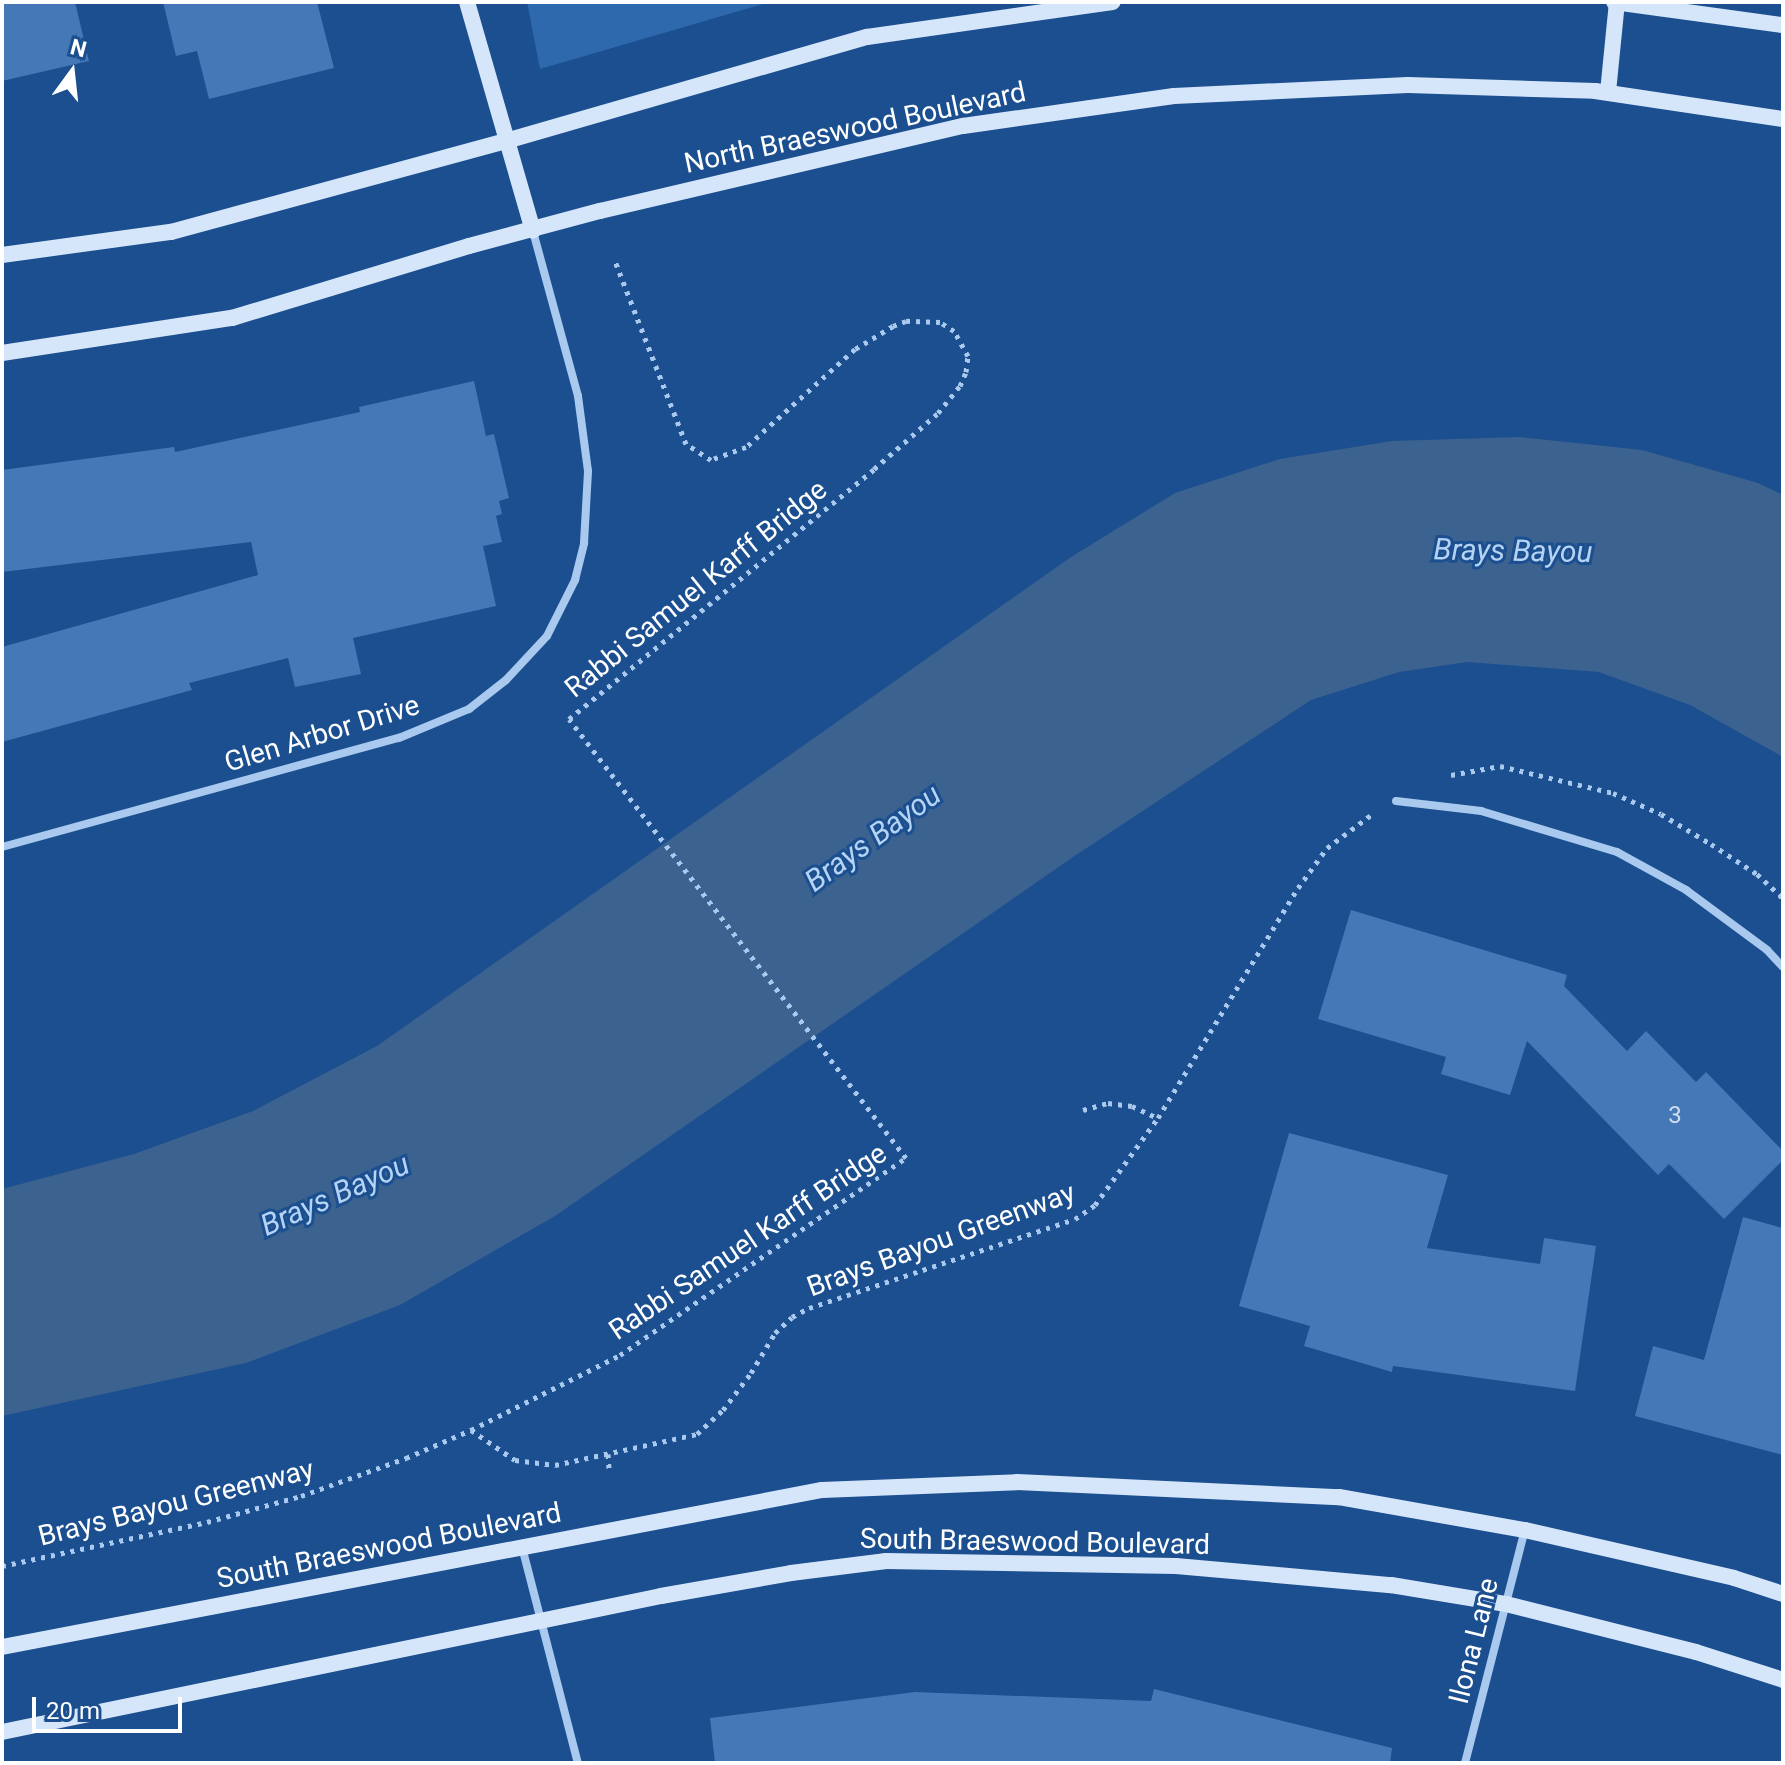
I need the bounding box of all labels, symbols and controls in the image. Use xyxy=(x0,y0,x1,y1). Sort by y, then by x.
north arrow xyxy=(32,32,112,112)
text: N xyxy=(68,34,89,62)
street label: North Braeswood Boulevard xyxy=(681,75,1029,181)
street label: Rabbi Samuel Karff Bridge xyxy=(558,473,834,705)
water label: Brays Bayou xyxy=(1433,532,1593,570)
street label: Glen Arbor Drive xyxy=(221,688,423,780)
water label: Brays Bayou xyxy=(798,777,948,899)
house number: 3 xyxy=(1668,1102,1682,1130)
street label: Rabbi Samuel Karff Bridge xyxy=(603,1137,893,1347)
water label: Brays Bayou xyxy=(255,1146,415,1244)
street label: Brays Bayou Greenway xyxy=(802,1176,1080,1304)
street label: Brays Bayou Greenway xyxy=(35,1453,317,1553)
street label: South Braeswood Boulevard xyxy=(214,1496,564,1596)
street label: South Braeswood Boulevard xyxy=(860,1522,1210,1562)
street label: Ilona Lane xyxy=(1442,1575,1506,1707)
scale bar xyxy=(36,1681,186,1731)
text: 20 m xyxy=(46,1697,100,1725)

